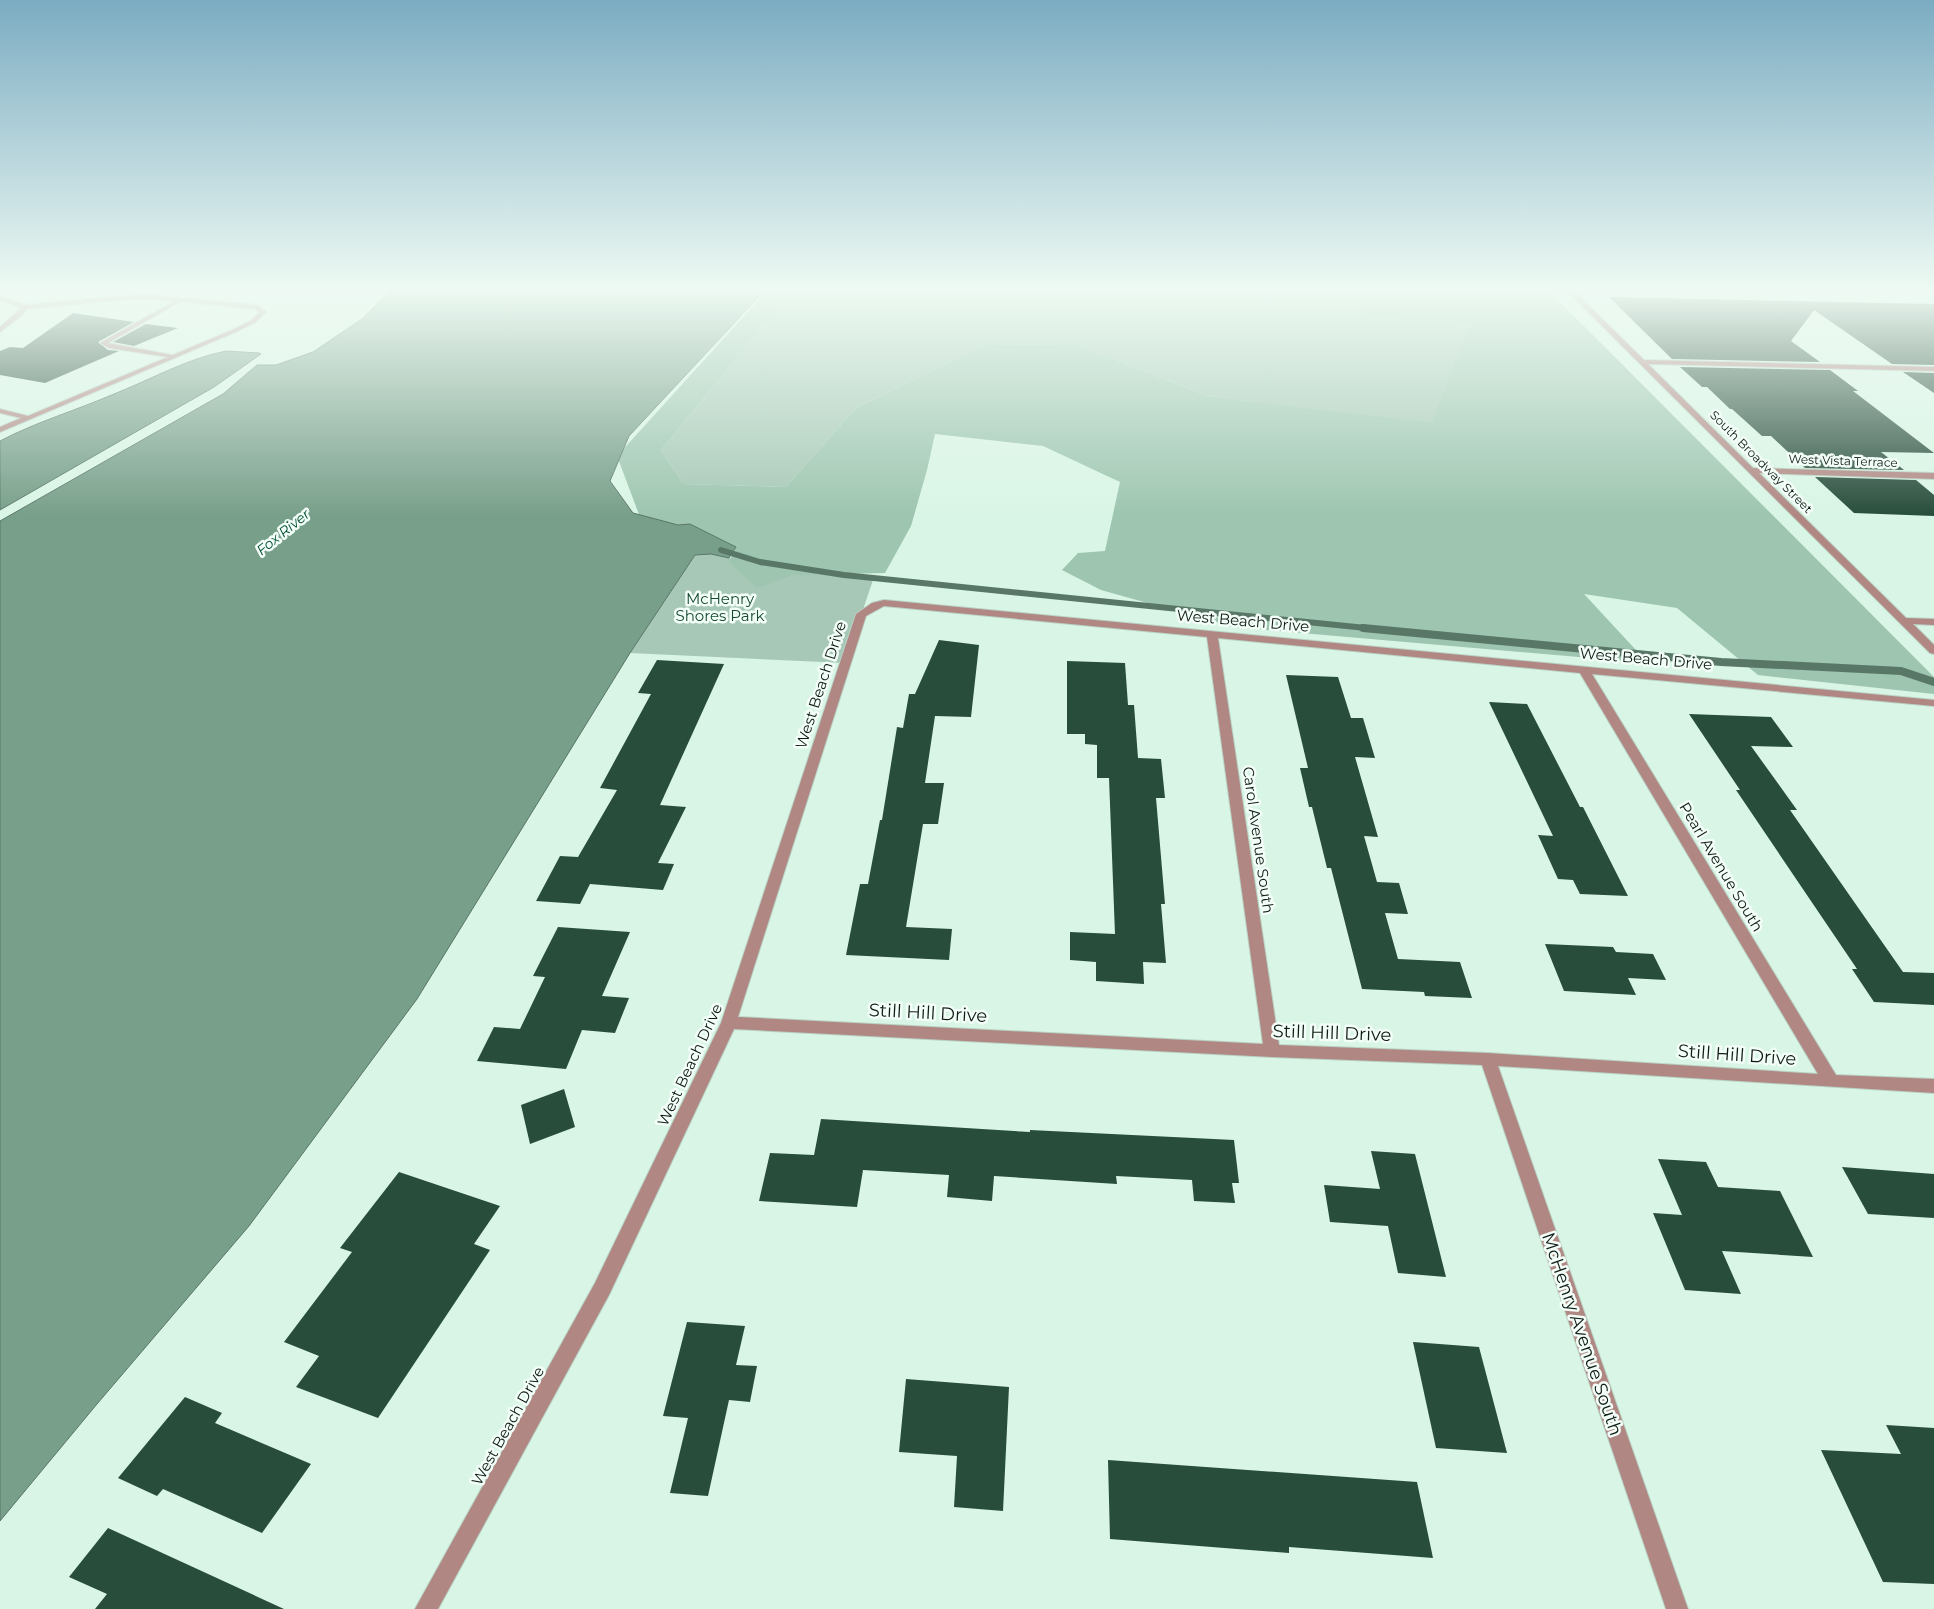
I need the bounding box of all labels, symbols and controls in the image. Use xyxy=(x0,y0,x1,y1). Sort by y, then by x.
street label: South Broadway Street xyxy=(1707,407,1816,516)
street label: West Vista Terrace xyxy=(1788,451,1898,470)
water label: Fox River xyxy=(253,505,314,559)
park label: McHenry Shores Park xyxy=(675,589,765,625)
street label: West Beach Drive xyxy=(1176,605,1310,636)
street label: West Beach Drive xyxy=(791,619,850,751)
street label: West Beach Drive xyxy=(1579,643,1713,674)
street label: Carol Avenue South xyxy=(1239,765,1278,915)
street label: Pearl Avenue South xyxy=(1675,799,1768,935)
street label: Still Hill Drive xyxy=(868,999,988,1027)
street label: West Beach Drive xyxy=(653,1001,726,1129)
street label: Still Hill Drive xyxy=(1272,1020,1392,1046)
street label: Still Hill Drive xyxy=(1677,1040,1797,1070)
street label: McHenry Avenue South xyxy=(1537,1230,1627,1438)
street label: West Beach Drive xyxy=(467,1363,548,1488)

